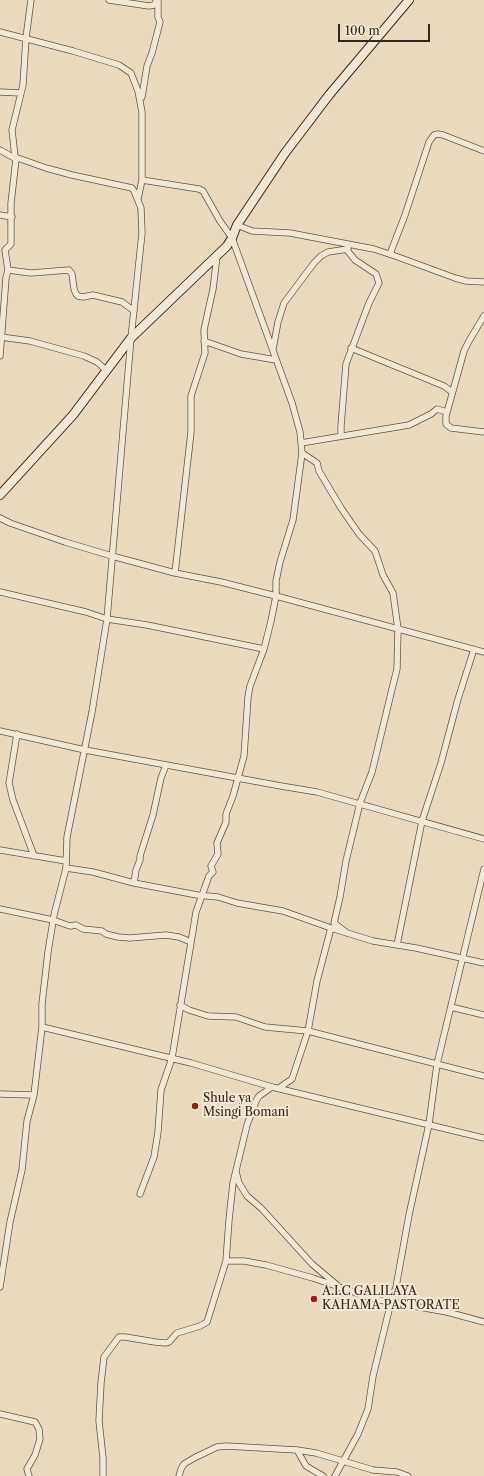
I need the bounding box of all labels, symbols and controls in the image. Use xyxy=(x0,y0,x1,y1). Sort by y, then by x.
scale bar xyxy=(340,16,432,42)
text: 100 m xyxy=(345,23,380,38)
place label: Shule ya Msingi Bomani xyxy=(203,1092,289,1120)
marker: Shule ya Msingi Bomani xyxy=(190,1101,200,1111)
place label: A.I.C GALILAYA KAHAMA PASTORATE xyxy=(322,1285,460,1313)
marker: A.I.C GALILAYA KAHAMA PASTORATE xyxy=(309,1294,319,1304)

